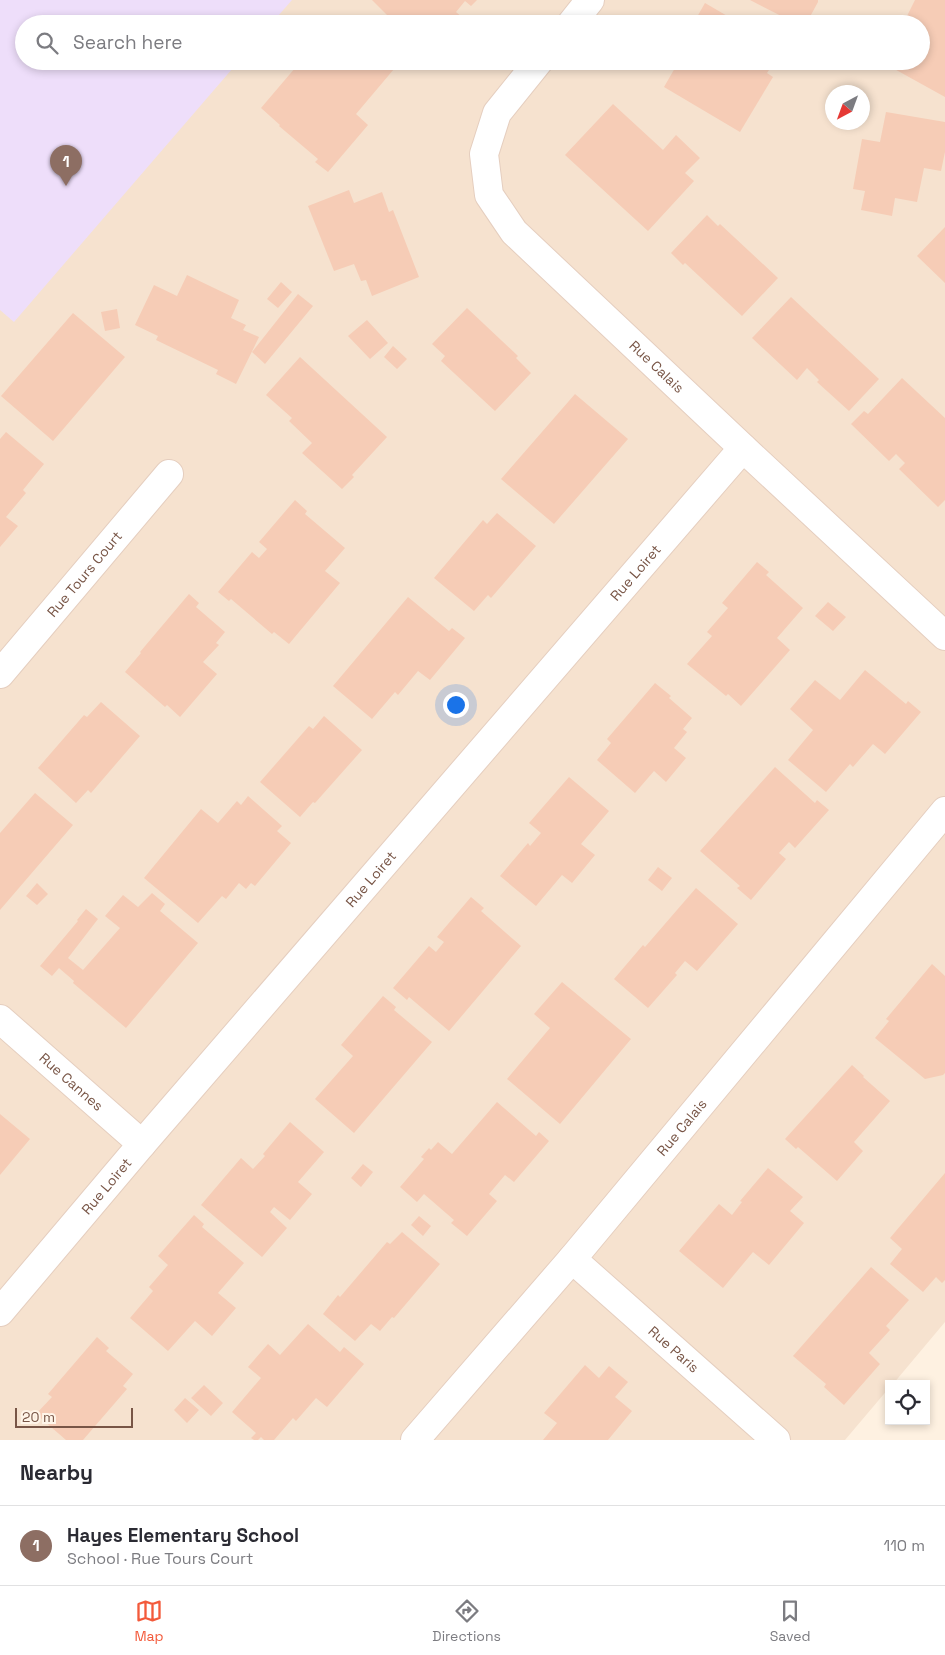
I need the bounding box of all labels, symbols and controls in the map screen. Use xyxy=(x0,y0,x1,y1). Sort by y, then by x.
search box xyxy=(15,15,930,70)
icon: search xyxy=(33,29,61,57)
text: Search here xyxy=(73,30,183,55)
north arrow xyxy=(825,85,870,130)
pin: 1 xyxy=(50,145,82,186)
street label: Rue Calais xyxy=(626,336,688,397)
street label: Rue Tours Court xyxy=(43,527,126,621)
street label: Rue Loiret xyxy=(606,541,665,604)
your location xyxy=(443,692,469,718)
street label: Rue Loiret xyxy=(342,847,400,911)
street label: Rue Cannes xyxy=(36,1049,107,1115)
street label: Rue Calais xyxy=(653,1095,711,1159)
street label: Rue Loiret xyxy=(78,1154,136,1218)
street label: Rue Paris xyxy=(645,1322,703,1376)
map controls xyxy=(885,1380,930,1425)
button: locate xyxy=(885,1380,930,1425)
scale bar xyxy=(15,1405,132,1428)
text: 20 m xyxy=(22,1408,55,1426)
text: Nearby xyxy=(20,1459,93,1486)
text: Hayes Elementary School xyxy=(67,1523,299,1548)
text: 1 xyxy=(32,1535,40,1556)
text: 110 m xyxy=(883,1535,925,1556)
text: School · Rue Tours Court xyxy=(67,1548,253,1569)
tab: Map xyxy=(134,1597,164,1645)
tab: Directions xyxy=(432,1597,501,1645)
tab: Saved xyxy=(770,1597,811,1645)

